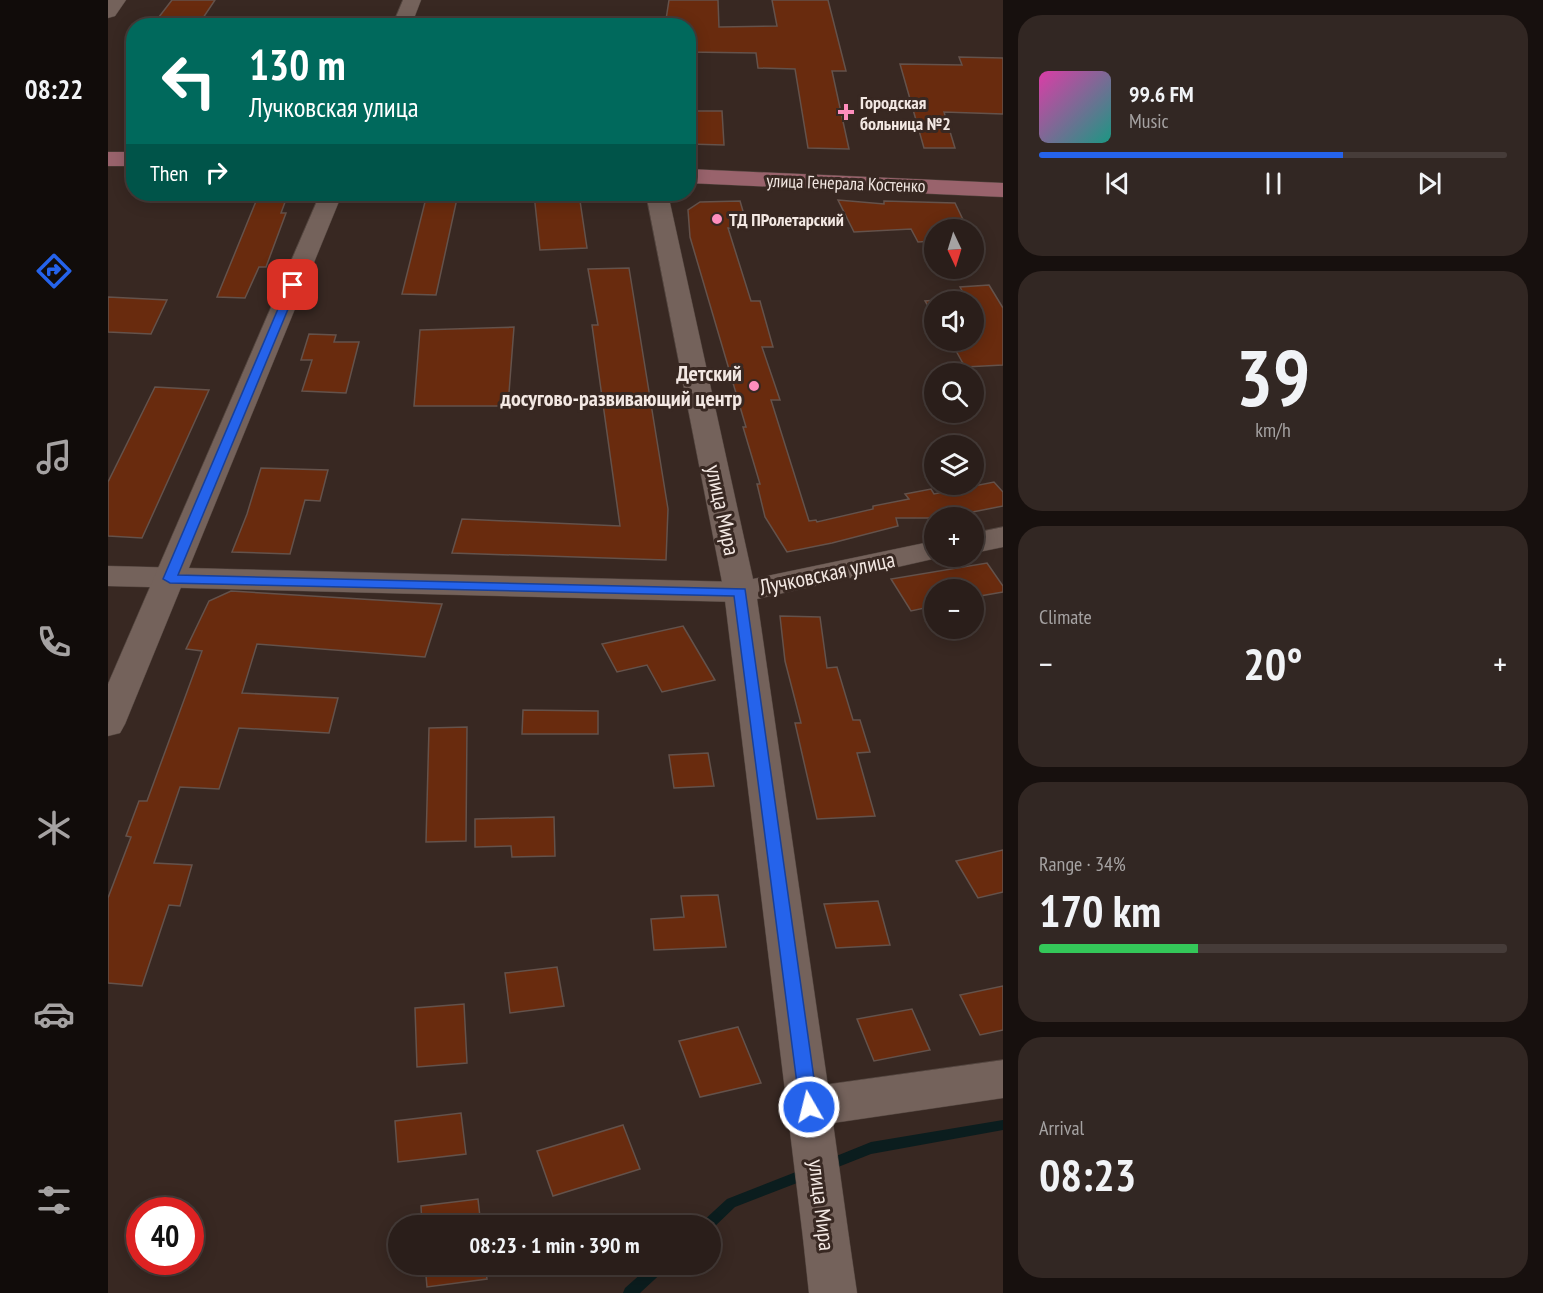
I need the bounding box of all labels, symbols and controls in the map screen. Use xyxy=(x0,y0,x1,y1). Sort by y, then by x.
text: 130 m xyxy=(249,37,346,92)
icon: left xyxy=(150,42,228,120)
text: 08:22 xyxy=(25,72,83,106)
text: 99.6 FM xyxy=(1129,80,1194,108)
text: Лучковская улица xyxy=(249,90,418,124)
place label: Городская больница №2 xyxy=(860,91,951,135)
marker: Городская больница №2 xyxy=(837,103,855,121)
text: Music xyxy=(1129,108,1169,134)
icon: right xyxy=(200,156,233,189)
text: Then xyxy=(150,159,188,187)
icon: previous xyxy=(1101,167,1134,200)
icon: pause xyxy=(1257,167,1290,200)
icon: next xyxy=(1413,167,1446,200)
street label: улица Генерала Костенко xyxy=(766,169,926,197)
place label: ТД ПРолетарский xyxy=(729,208,844,231)
marker: ТД ПРолетарский xyxy=(710,212,724,226)
north arrow xyxy=(924,219,984,279)
map controls xyxy=(924,219,984,639)
icon: directions xyxy=(33,250,75,292)
pin xyxy=(267,259,318,310)
icon: arrive xyxy=(276,268,309,301)
button: sound xyxy=(924,291,984,351)
text: 39 xyxy=(1236,327,1310,428)
place label: Детский досугово-развивающий центр xyxy=(500,359,742,412)
button: search xyxy=(924,363,984,423)
marker: Детский досугово-развивающий центр xyxy=(747,379,761,393)
text: km/h xyxy=(1255,417,1291,443)
button: layers xyxy=(924,435,984,495)
icon: music xyxy=(33,436,75,478)
street label: улица Мира xyxy=(700,462,746,558)
button: + xyxy=(924,507,984,567)
street label: Лучковская улица xyxy=(756,545,897,601)
button: − xyxy=(924,579,984,639)
text: Climate xyxy=(1039,604,1092,630)
icon: phone xyxy=(33,621,75,663)
text: 20° xyxy=(1243,634,1303,692)
text: − xyxy=(1039,642,1053,685)
text: + xyxy=(1493,642,1507,685)
icon: climate xyxy=(33,807,75,849)
text: Range · 34% xyxy=(1039,851,1126,877)
text: 170 km xyxy=(1039,881,1161,939)
icon: car xyxy=(33,993,75,1035)
position arrow xyxy=(777,1075,841,1139)
text: Arrival xyxy=(1039,1115,1084,1141)
text: 08:23 xyxy=(1039,1145,1136,1203)
street label: улица Мира xyxy=(803,1158,841,1252)
icon: filters xyxy=(33,1179,75,1221)
speed limit sign: 40 xyxy=(126,1197,204,1275)
text: 08:23 · 1 min · 390 m xyxy=(469,1231,640,1259)

